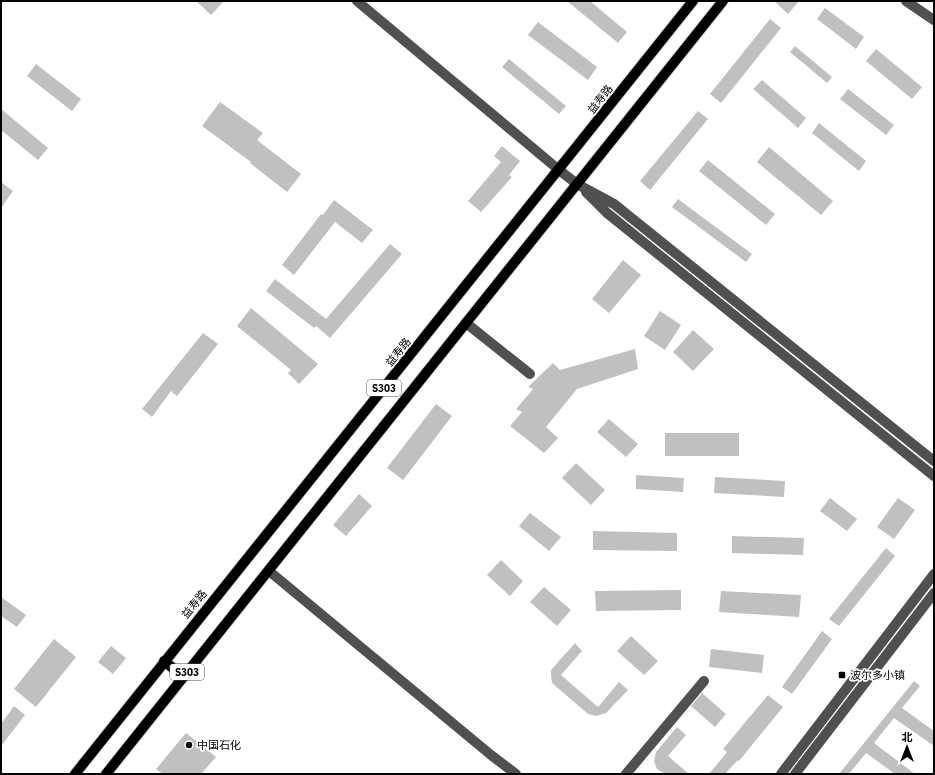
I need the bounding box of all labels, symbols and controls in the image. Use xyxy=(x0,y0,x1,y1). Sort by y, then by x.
street label: 益寿路 xyxy=(584,82,616,116)
street label: 益寿路 xyxy=(382,335,414,369)
road number: S303 xyxy=(367,380,401,396)
street label: 益寿路 xyxy=(178,587,210,621)
road number: S303 xyxy=(170,664,204,680)
place label: 波尔多小镇 xyxy=(850,668,905,682)
marker: 波尔多小镇 xyxy=(837,670,847,680)
north arrow xyxy=(887,727,927,767)
text: 北 xyxy=(902,730,913,744)
place label: 中国石化 xyxy=(197,738,241,752)
marker: 中国石化 xyxy=(184,740,194,750)

